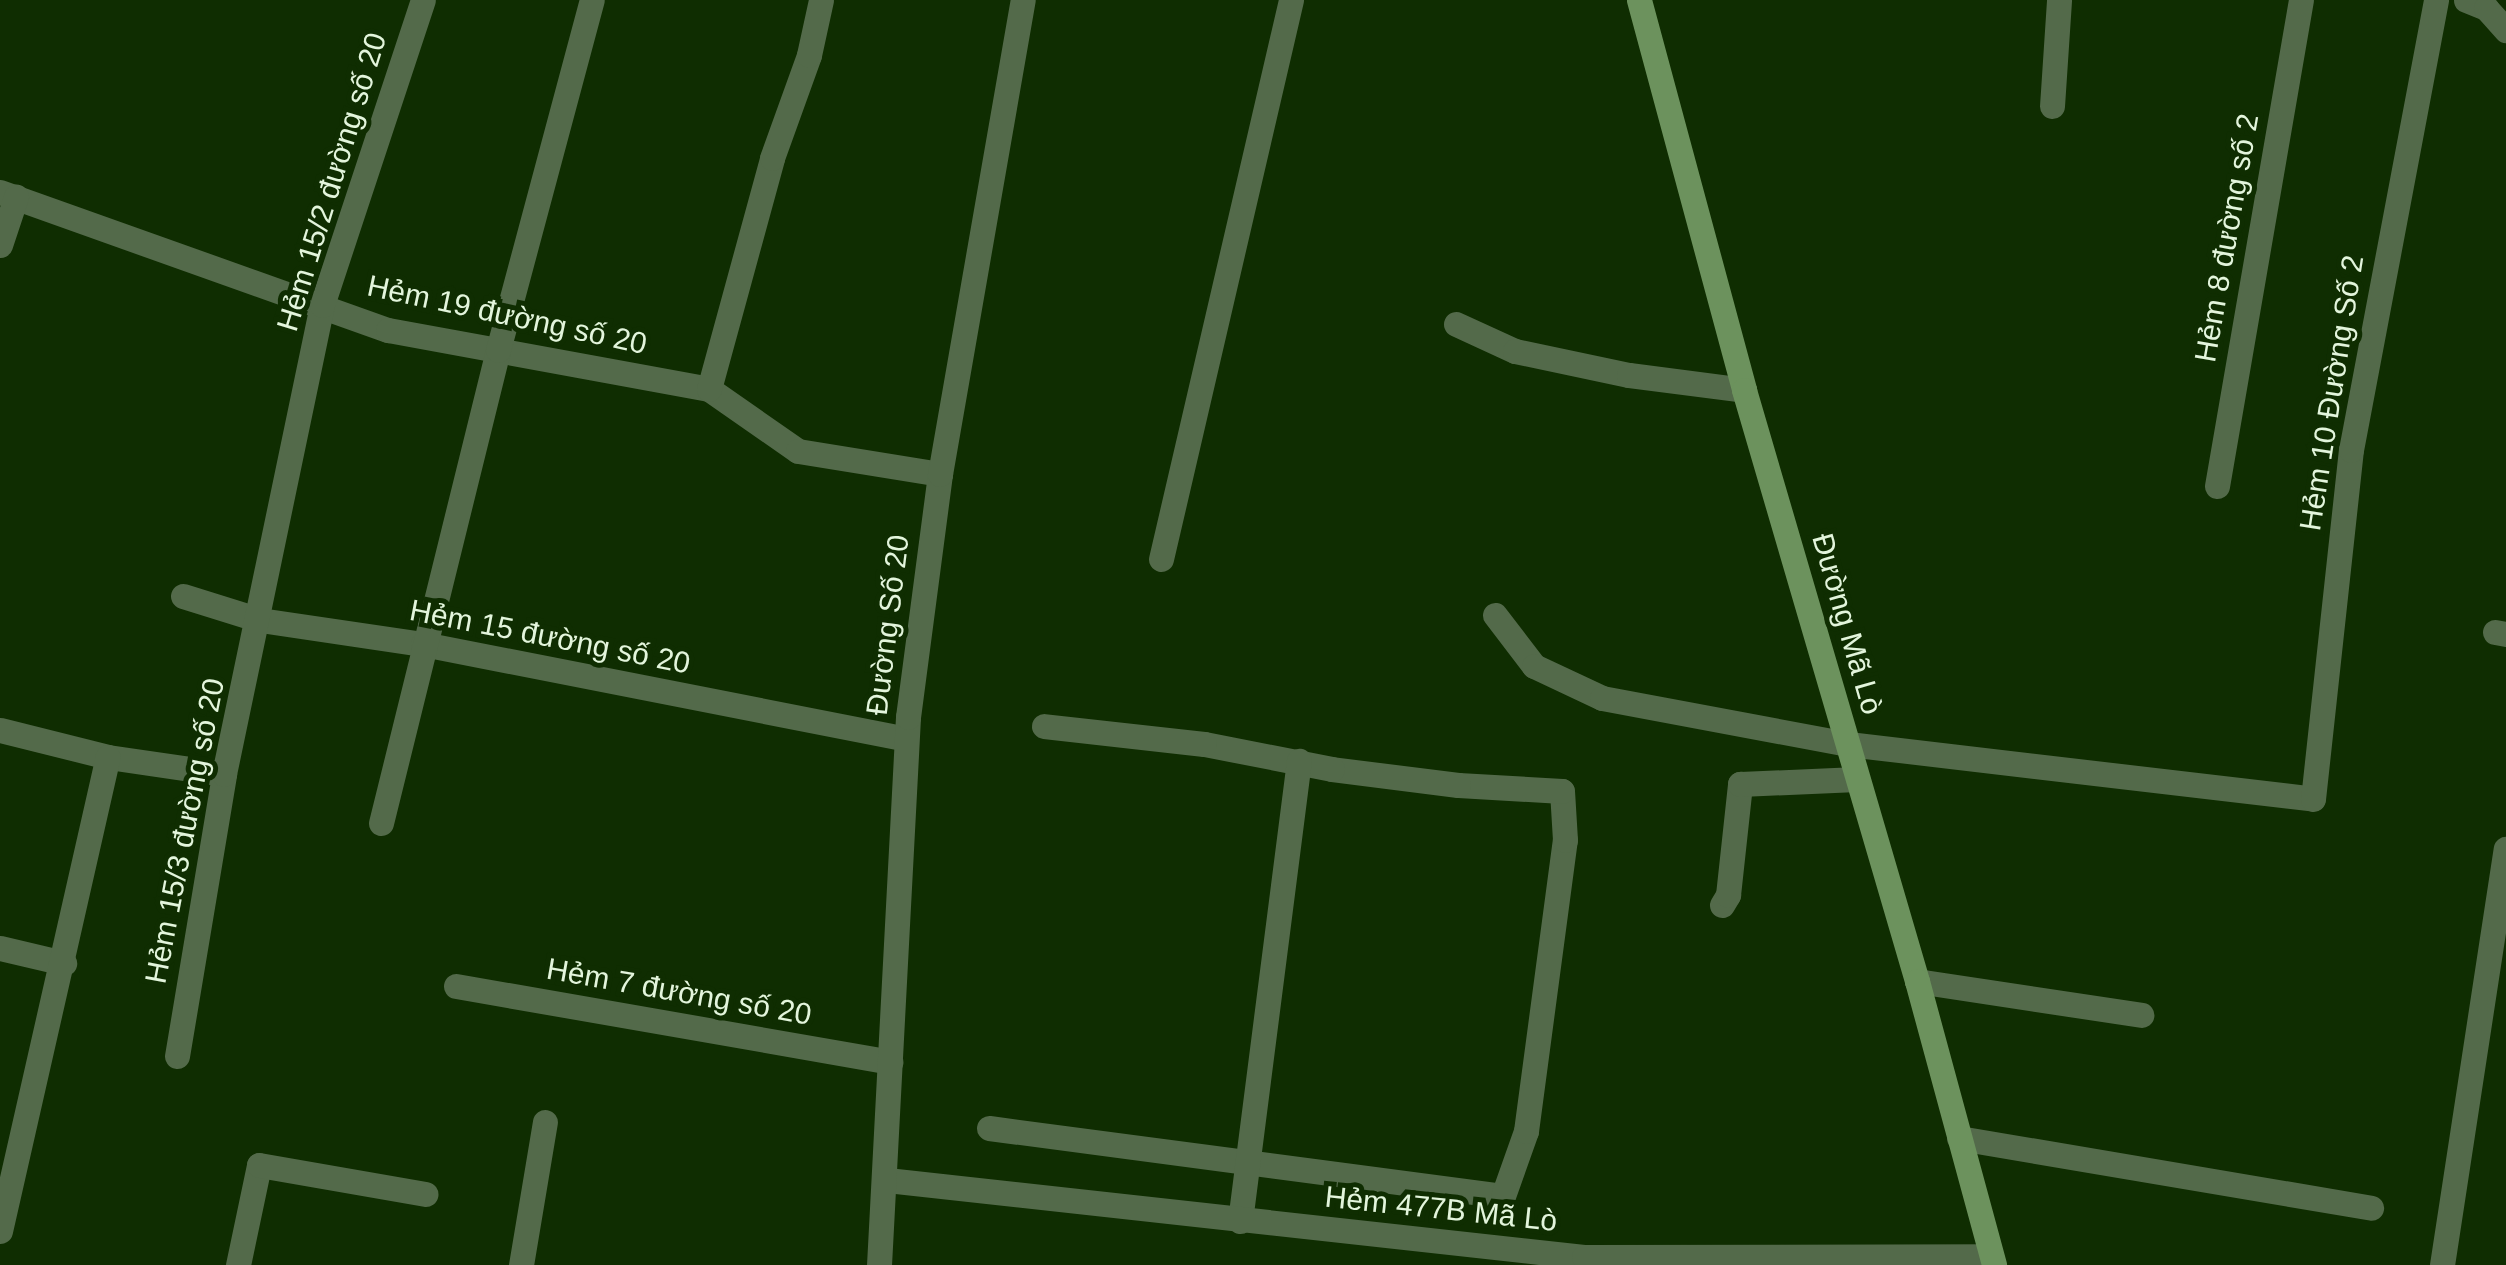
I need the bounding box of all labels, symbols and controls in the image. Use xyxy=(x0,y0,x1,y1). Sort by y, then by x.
street label: Hẻm 15/2 đường số 20 xyxy=(269,29,395,335)
street label: Hẻm 8 đường số 2 xyxy=(2187,111,2267,365)
street label: Hẻm 10 Đường Số 2 xyxy=(2292,253,2372,533)
street label: Hẻm 19 đường số 20 xyxy=(364,268,650,362)
street label: Đường Mã Lò xyxy=(1804,529,1890,719)
street label: Đường Số 20 xyxy=(859,533,917,717)
street label: Hẻm 15 đường số 20 xyxy=(407,592,693,682)
street label: Hẻm 15/3 đường số 20 xyxy=(138,675,232,987)
street label: Hẻm 7 đường số 20 xyxy=(544,951,814,1033)
street label: Hẻm 477B Mã Lò xyxy=(1323,1179,1559,1239)

